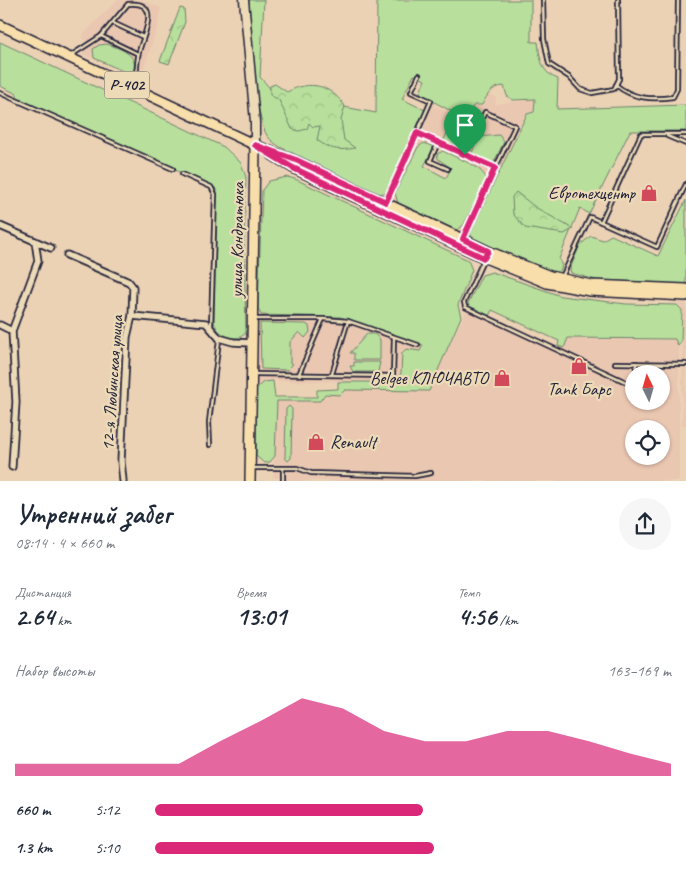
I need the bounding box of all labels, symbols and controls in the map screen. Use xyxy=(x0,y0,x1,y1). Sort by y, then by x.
road number: Р-402 xyxy=(104,72,150,98)
pin xyxy=(444,104,486,155)
icon: arrive xyxy=(451,111,479,139)
street label: улица Кондратюка xyxy=(225,181,249,299)
place label: Евротехцентр xyxy=(548,182,636,204)
shop icon: Евротехцентр xyxy=(639,183,659,203)
street label: 12-я Любинская улица xyxy=(96,313,128,452)
shop icon: Tank Барс xyxy=(569,356,589,376)
north arrow xyxy=(625,365,670,410)
map controls xyxy=(625,365,670,465)
place label: Belgee КЛЮЧАВТО xyxy=(370,367,490,389)
shop icon: Belgee КЛЮЧАВТО xyxy=(492,368,512,388)
place label: Tank Барс xyxy=(547,378,612,400)
button: locate xyxy=(625,420,670,465)
place label: Renault xyxy=(330,431,379,453)
shop icon: Renault xyxy=(306,432,326,452)
text: Утренний забег xyxy=(15,496,171,531)
button: share xyxy=(619,498,671,550)
text: 08:14 · 4 × 660 m xyxy=(15,533,114,553)
text: Дистанция xyxy=(15,584,71,601)
text: Время xyxy=(236,584,266,601)
text: Темп xyxy=(458,584,480,601)
text: 2.64 xyxy=(15,601,54,633)
text: 13:01 xyxy=(236,601,286,633)
text: 4:56 xyxy=(458,601,496,633)
text: km xyxy=(54,612,71,629)
text: /km xyxy=(496,612,518,629)
text: Набор высоты xyxy=(15,661,94,681)
text: 163–169 m xyxy=(608,661,671,681)
text: 660 m xyxy=(15,800,50,820)
text: 5:12 xyxy=(95,800,120,820)
text: 1.3 km xyxy=(15,838,52,858)
text: 5:10 xyxy=(95,838,120,858)

